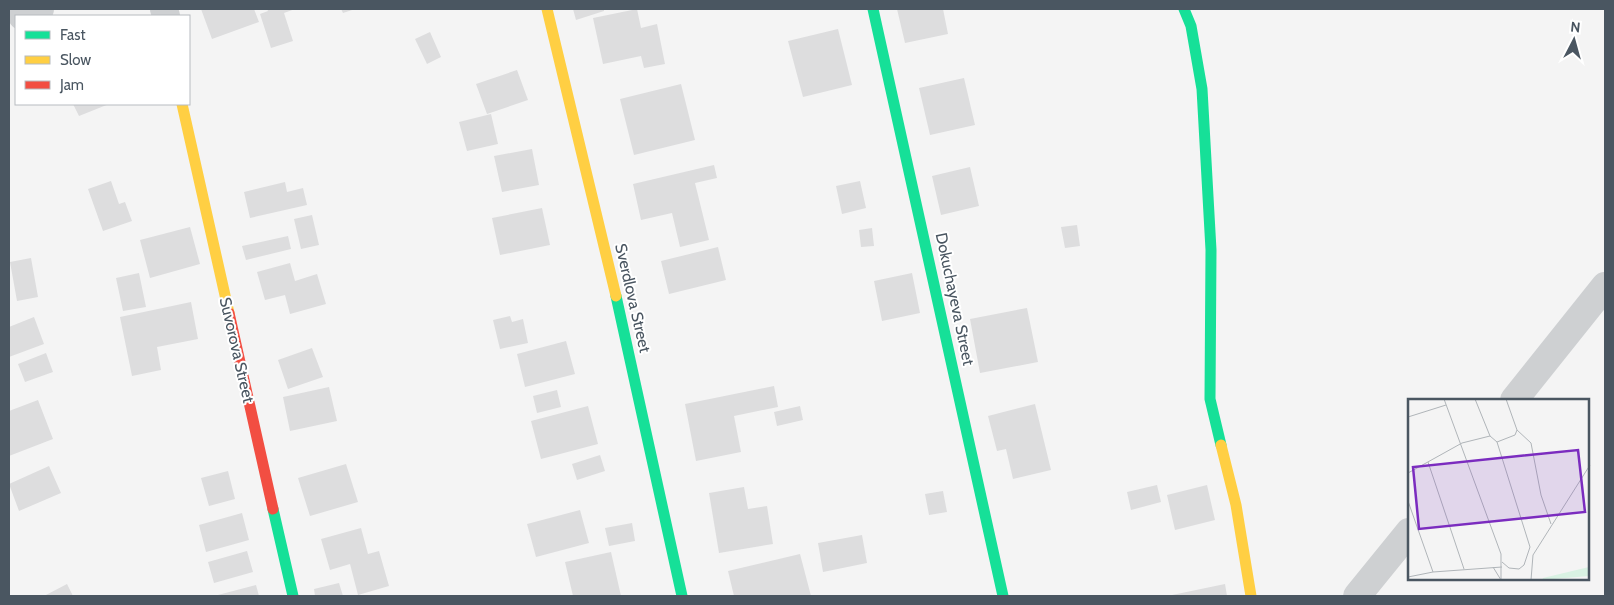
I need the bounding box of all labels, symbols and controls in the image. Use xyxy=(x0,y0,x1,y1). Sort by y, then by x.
legend xyxy=(15,15,190,105)
north arrow xyxy=(1549,15,1599,65)
text: N xyxy=(1569,18,1581,37)
text: Fast xyxy=(60,26,85,44)
text: Slow xyxy=(60,51,91,69)
text: Jam xyxy=(59,76,84,94)
street label: Dokuchayeva Street xyxy=(932,231,978,368)
street label: Sverdlova Street xyxy=(611,242,655,355)
street label: Suvorova Street xyxy=(216,295,259,405)
inset map xyxy=(1408,399,1589,580)

